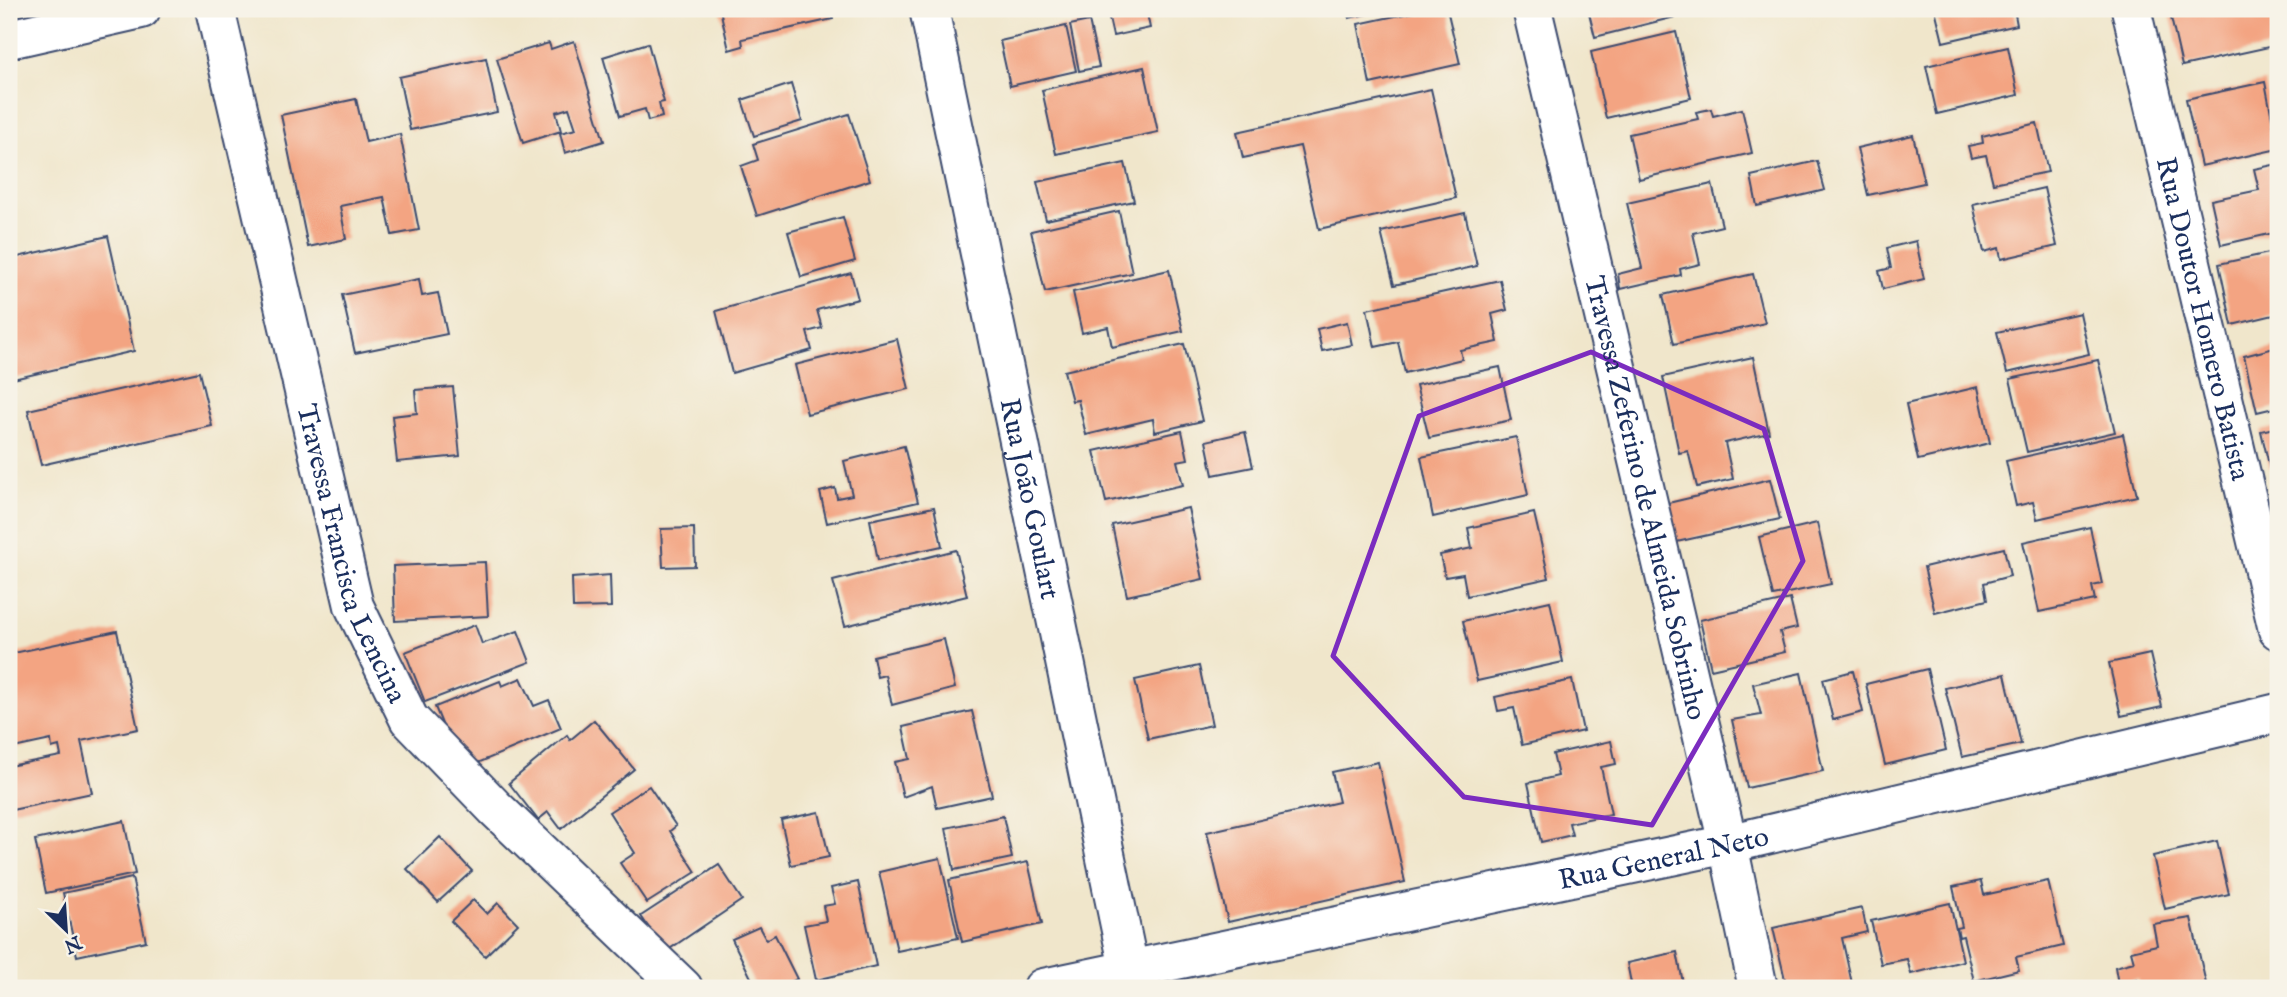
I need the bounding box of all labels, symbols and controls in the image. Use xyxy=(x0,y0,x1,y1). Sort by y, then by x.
street label: Rua Doutor Homero Batista xyxy=(2147,154,2257,485)
street label: Travessa Zeferino de Almeida Sobrinho xyxy=(1575,273,1713,724)
street label: Rua João Goulart xyxy=(991,395,1067,603)
street label: Travessa Francisca Lencina xyxy=(288,401,414,710)
street label: Rua General Neto xyxy=(1556,820,1773,899)
north arrow xyxy=(32,895,102,965)
text: N xyxy=(59,929,86,958)

